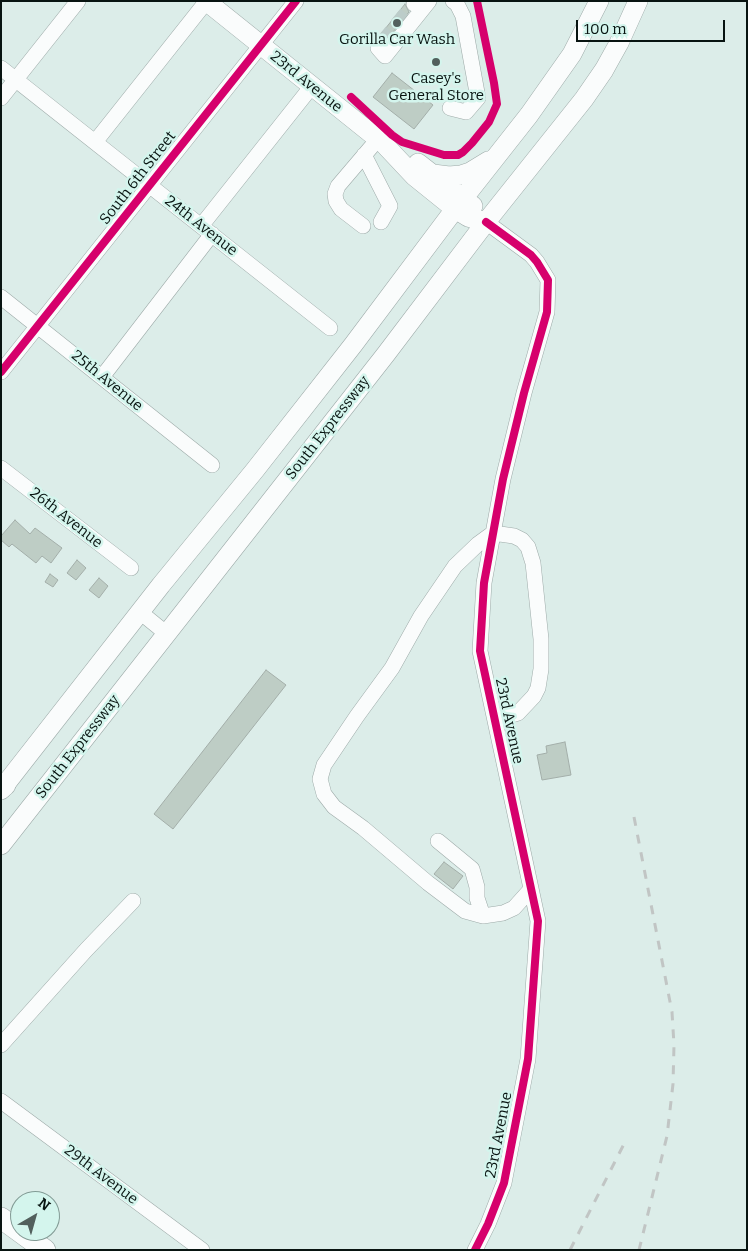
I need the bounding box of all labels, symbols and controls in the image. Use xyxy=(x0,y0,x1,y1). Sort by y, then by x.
scale bar xyxy=(578,10,727,42)
marker: Gorilla Car Wash xyxy=(391,17,403,29)
text: 100 m xyxy=(584,20,627,38)
place label: Gorilla Car Wash xyxy=(339,31,455,49)
street label: 23rd Avenue xyxy=(266,48,346,116)
marker: Casey's General Store xyxy=(430,56,442,68)
place label: Casey's General Store xyxy=(388,70,484,105)
street label: South 6th Street xyxy=(96,128,180,228)
street label: 24th Avenue xyxy=(161,192,241,260)
street label: 25th Avenue xyxy=(68,347,146,415)
street label: South Expressway xyxy=(282,373,374,483)
street label: 26th Avenue xyxy=(26,484,106,552)
street label: 23rd Avenue xyxy=(491,676,527,766)
street label: South Expressway xyxy=(32,692,124,802)
street label: 23rd Avenue xyxy=(482,1090,516,1180)
street label: 29th Avenue xyxy=(61,1142,141,1208)
north arrow xyxy=(10,1191,60,1241)
text: N xyxy=(34,1195,53,1215)

